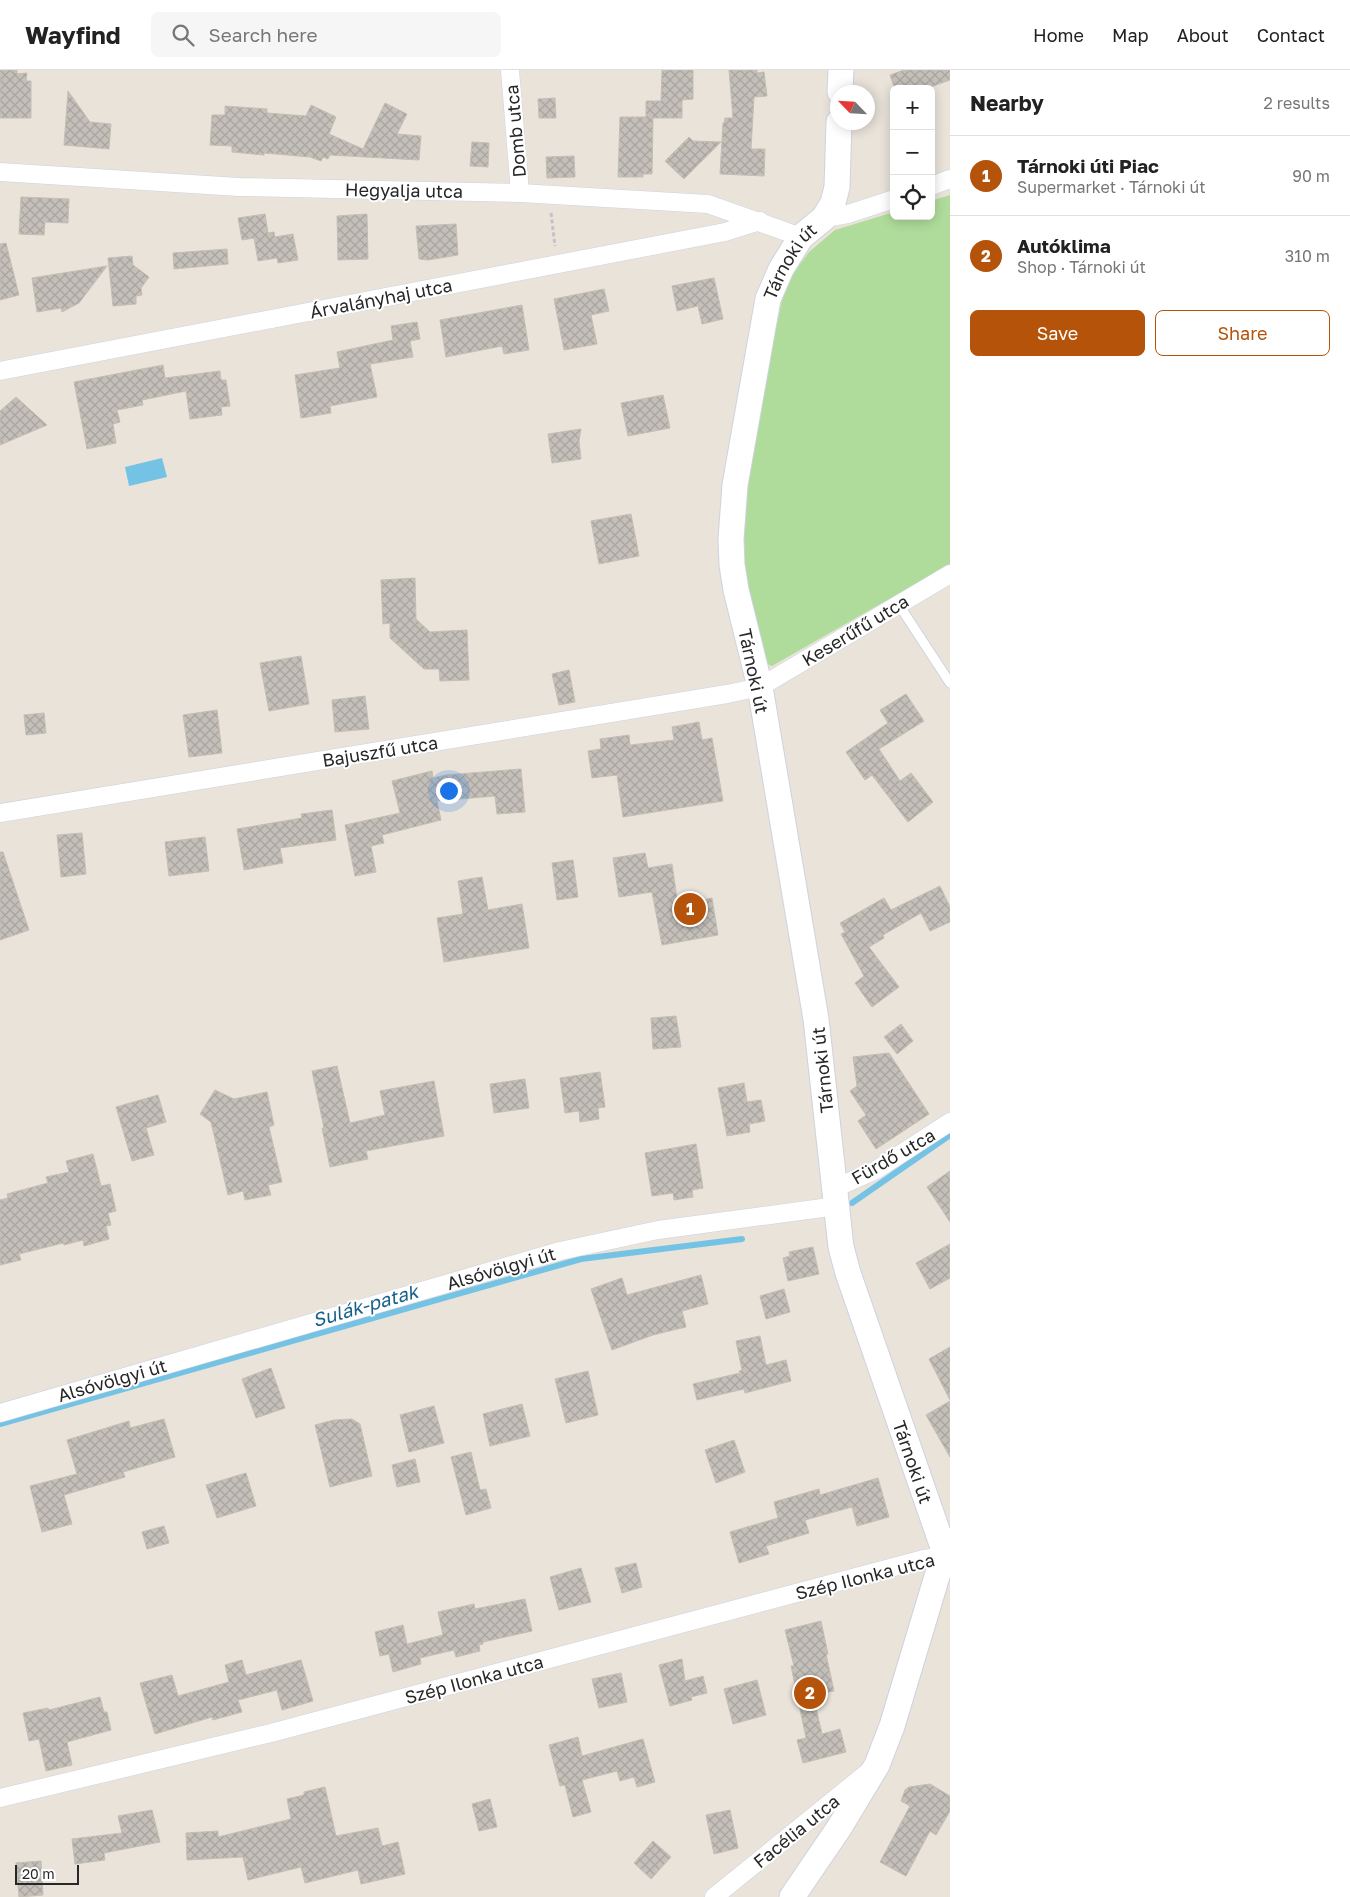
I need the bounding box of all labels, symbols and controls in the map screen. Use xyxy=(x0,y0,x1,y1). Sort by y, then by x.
search box xyxy=(151,12,501,57)
text: Wayfind xyxy=(25,20,121,49)
icon: search xyxy=(169,21,197,49)
text: Search here xyxy=(209,23,317,46)
text: Home xyxy=(1033,24,1084,46)
text: Map xyxy=(1112,24,1149,46)
text: About xyxy=(1177,24,1229,46)
text: Contact xyxy=(1257,24,1325,46)
street label: Domb utca xyxy=(500,84,530,178)
north arrow xyxy=(830,85,875,130)
map controls xyxy=(890,85,935,220)
button: + xyxy=(890,85,935,130)
text: Nearby xyxy=(970,90,1044,116)
text: 2 results xyxy=(1264,93,1330,113)
button: − xyxy=(890,130,935,175)
text: Tárnoki úti Piac xyxy=(1017,154,1159,177)
text: 1 xyxy=(982,166,990,186)
text: 90 m xyxy=(1292,166,1330,186)
button: locate xyxy=(890,175,935,220)
text: Supermarket · Tárnoki út xyxy=(1017,177,1206,197)
street label: Hegyalja utca xyxy=(345,178,463,202)
street label: Tárnoki út xyxy=(758,218,821,303)
text: Autóklima xyxy=(1017,234,1111,257)
text: 2 xyxy=(981,246,991,266)
text: 310 m xyxy=(1285,246,1330,266)
text: Shop · Tárnoki út xyxy=(1017,257,1146,277)
street label: Árvalányhaj utca xyxy=(308,273,454,323)
button: Save xyxy=(970,310,1145,356)
button: Share xyxy=(1155,310,1330,356)
street label: Keserűfű utca xyxy=(798,590,912,670)
street label: Tárnoki út xyxy=(734,627,774,715)
street label: Bajuszfű utca xyxy=(321,731,439,771)
your location xyxy=(436,778,462,804)
pin: 1 xyxy=(674,890,706,928)
street label: Tárnoki út xyxy=(807,1026,837,1114)
street label: Fürdő utca xyxy=(847,1123,939,1189)
street label: Alsóvölgyi út xyxy=(444,1242,558,1294)
water label: Sulák-patak xyxy=(309,1278,423,1331)
street label: Alsóvölgyi út xyxy=(55,1354,169,1406)
street label: Tárnoki út xyxy=(889,1418,937,1506)
street label: Szép Ilonka utca xyxy=(793,1548,937,1604)
street label: Szép Ilonka utca xyxy=(402,1650,546,1708)
pin: 2 xyxy=(794,1674,826,1712)
street label: Facélia utca xyxy=(749,1790,843,1872)
scale bar xyxy=(15,1862,79,1885)
text: 20 m xyxy=(22,1865,55,1882)

